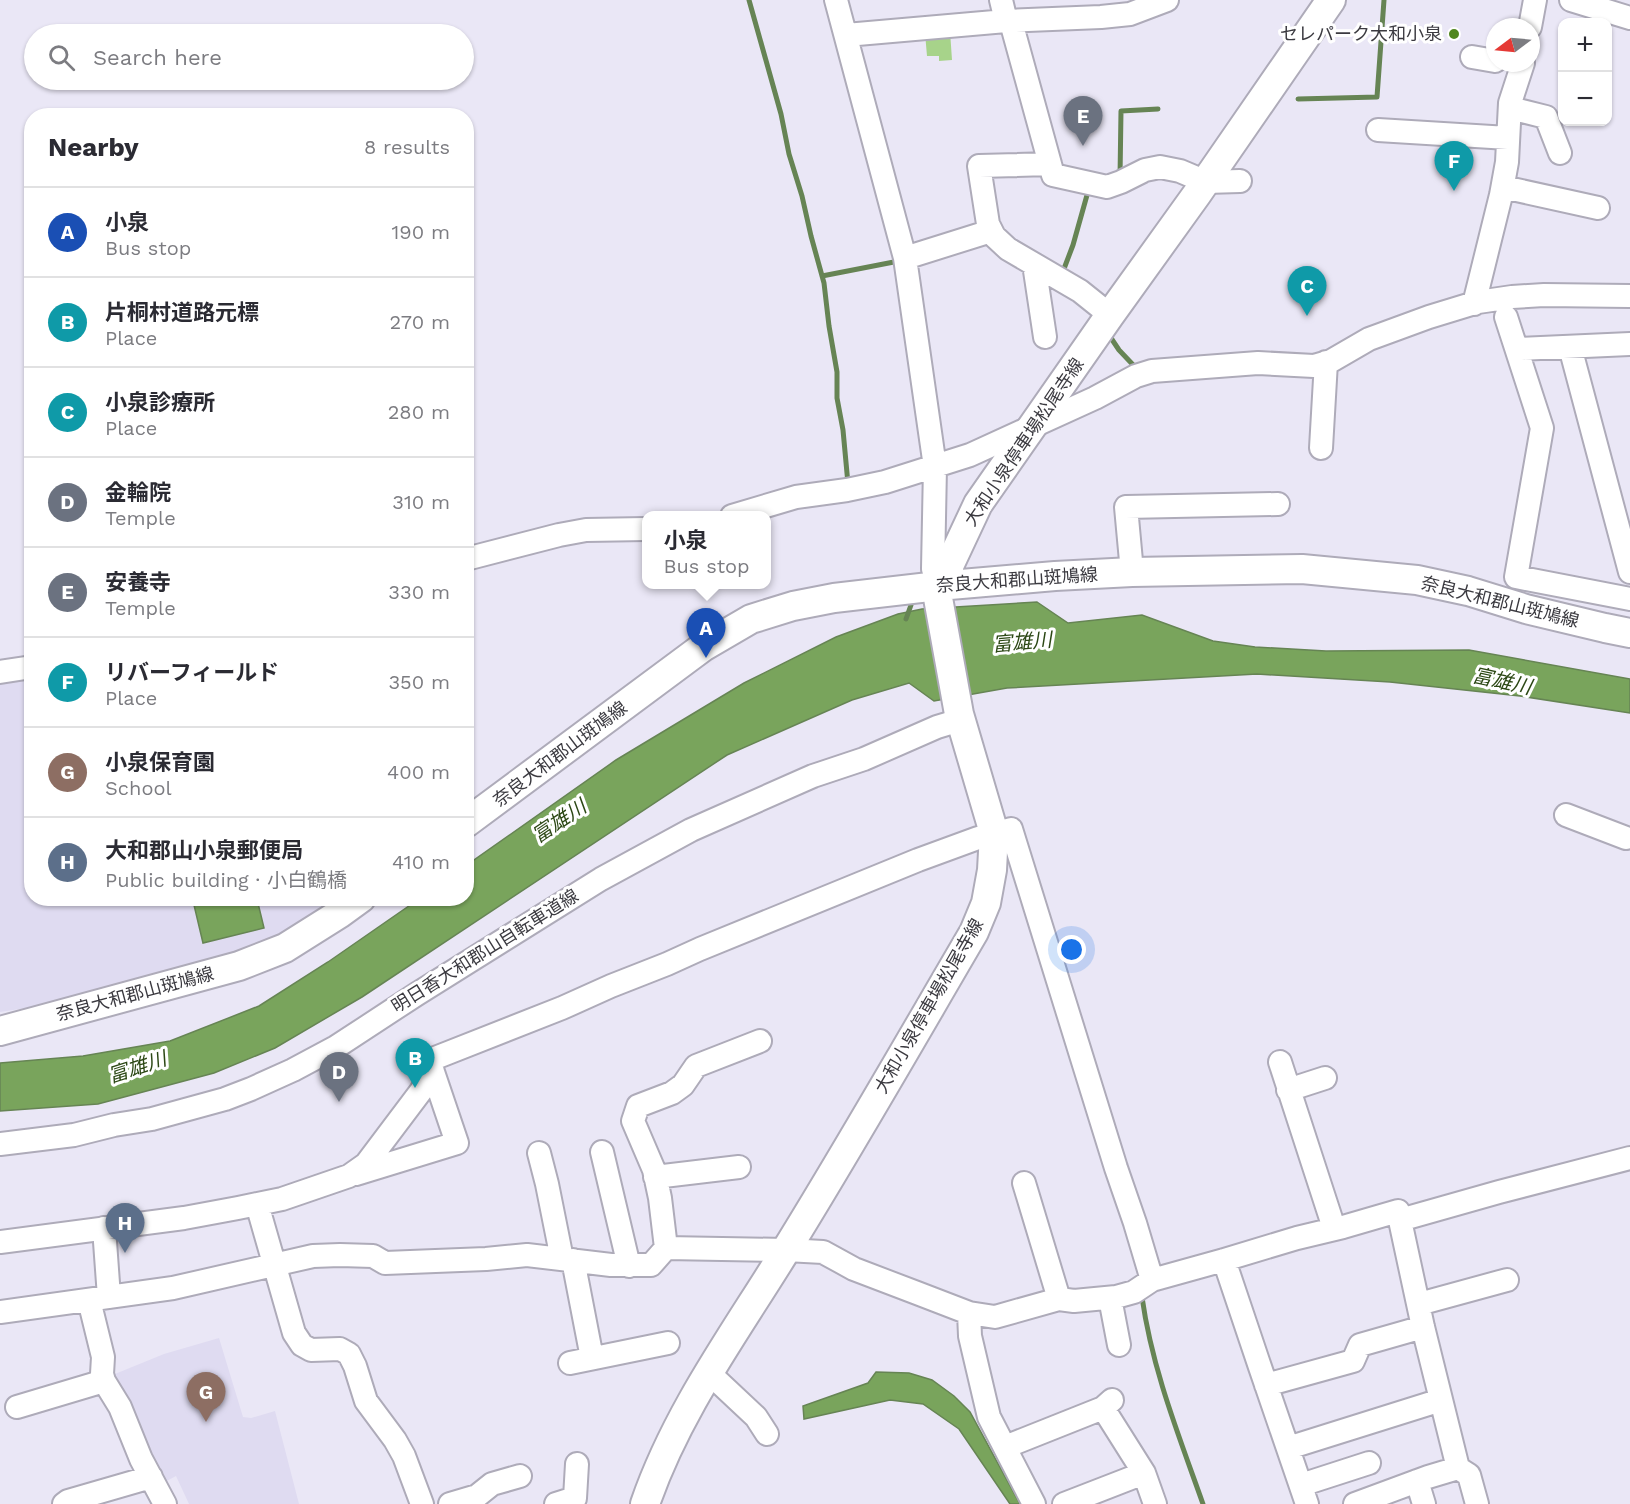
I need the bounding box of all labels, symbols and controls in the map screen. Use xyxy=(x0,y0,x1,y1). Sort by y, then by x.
north arrow xyxy=(1486,18,1540,72)
map controls xyxy=(1558,18,1612,126)
button: + xyxy=(1558,18,1612,72)
place label: セレパーク大和小泉 xyxy=(1280,23,1442,44)
search box xyxy=(24,24,474,90)
marker: セレパーク大和小泉 xyxy=(1447,27,1461,41)
icon: search xyxy=(45,41,78,74)
text: Search here xyxy=(93,45,222,70)
button: − xyxy=(1558,72,1612,126)
pin: E xyxy=(1064,96,1102,146)
text: Nearby xyxy=(48,132,139,162)
text: 8 results xyxy=(364,135,450,159)
pin: F xyxy=(1434,142,1474,191)
text: 小泉 xyxy=(105,210,149,235)
text: A xyxy=(61,220,74,244)
text: 190 m xyxy=(392,220,450,244)
text: Bus stop xyxy=(105,236,191,260)
pin: C xyxy=(1288,266,1326,316)
text: 片桐村道路元標 xyxy=(105,300,259,325)
text: B xyxy=(61,310,74,334)
text: 270 m xyxy=(390,310,450,334)
text: Place xyxy=(105,326,157,350)
street label: 大和小泉停車場松尾寺線 xyxy=(960,354,1088,530)
text: 小泉診療所 xyxy=(105,390,215,415)
text: C xyxy=(61,400,74,424)
text: 280 m xyxy=(388,400,450,424)
text: Place xyxy=(105,416,157,440)
text: 金輪院 xyxy=(105,480,171,505)
text: D xyxy=(60,490,75,514)
text: 310 m xyxy=(392,490,450,514)
text: Temple xyxy=(105,506,176,530)
popup xyxy=(642,511,771,589)
text: 小泉 xyxy=(663,528,707,553)
text: Bus stop xyxy=(663,554,750,578)
street label: 奈良大和郡山斑鳩線 xyxy=(935,563,1099,596)
text: 安養寺 xyxy=(105,570,171,595)
street label: 奈良大和郡山斑鳩線 xyxy=(1419,572,1581,631)
text: E xyxy=(61,580,74,604)
text: 330 m xyxy=(388,580,450,604)
text: Temple xyxy=(105,596,176,620)
pin: A xyxy=(686,608,726,658)
water label: 富雄川 xyxy=(991,627,1055,657)
text: リバーフィールド xyxy=(105,660,279,685)
water label: 富雄川 xyxy=(1470,663,1536,699)
text: F xyxy=(61,670,74,694)
text: 350 m xyxy=(388,670,450,694)
text: Place xyxy=(105,686,157,710)
street label: 奈良大和郡山斑鳩線 xyxy=(489,696,631,811)
text: 小泉保育園 xyxy=(105,750,215,775)
text: G xyxy=(60,760,75,784)
text: 400 m xyxy=(387,760,450,784)
text: School xyxy=(105,776,172,800)
water label: 富雄川 xyxy=(527,793,592,848)
text: 大和郡山小泉郵便局 xyxy=(105,838,303,863)
text: H xyxy=(60,850,75,874)
text: 410 m xyxy=(392,850,450,874)
text: Public building · 小白鶴橋 xyxy=(105,868,347,892)
street label: 明日香大和郡山自転車道線 xyxy=(388,884,582,1017)
street label: 大和小泉停車場松尾寺線 xyxy=(870,915,987,1097)
your location xyxy=(1057,935,1086,964)
street label: 奈良大和郡山斑鳩線 xyxy=(54,962,216,1025)
pin: B xyxy=(396,1038,434,1088)
water label: 富雄川 xyxy=(105,1046,171,1088)
pin: D xyxy=(320,1052,358,1102)
pin: H xyxy=(106,1204,144,1253)
pin: G xyxy=(186,1372,226,1422)

